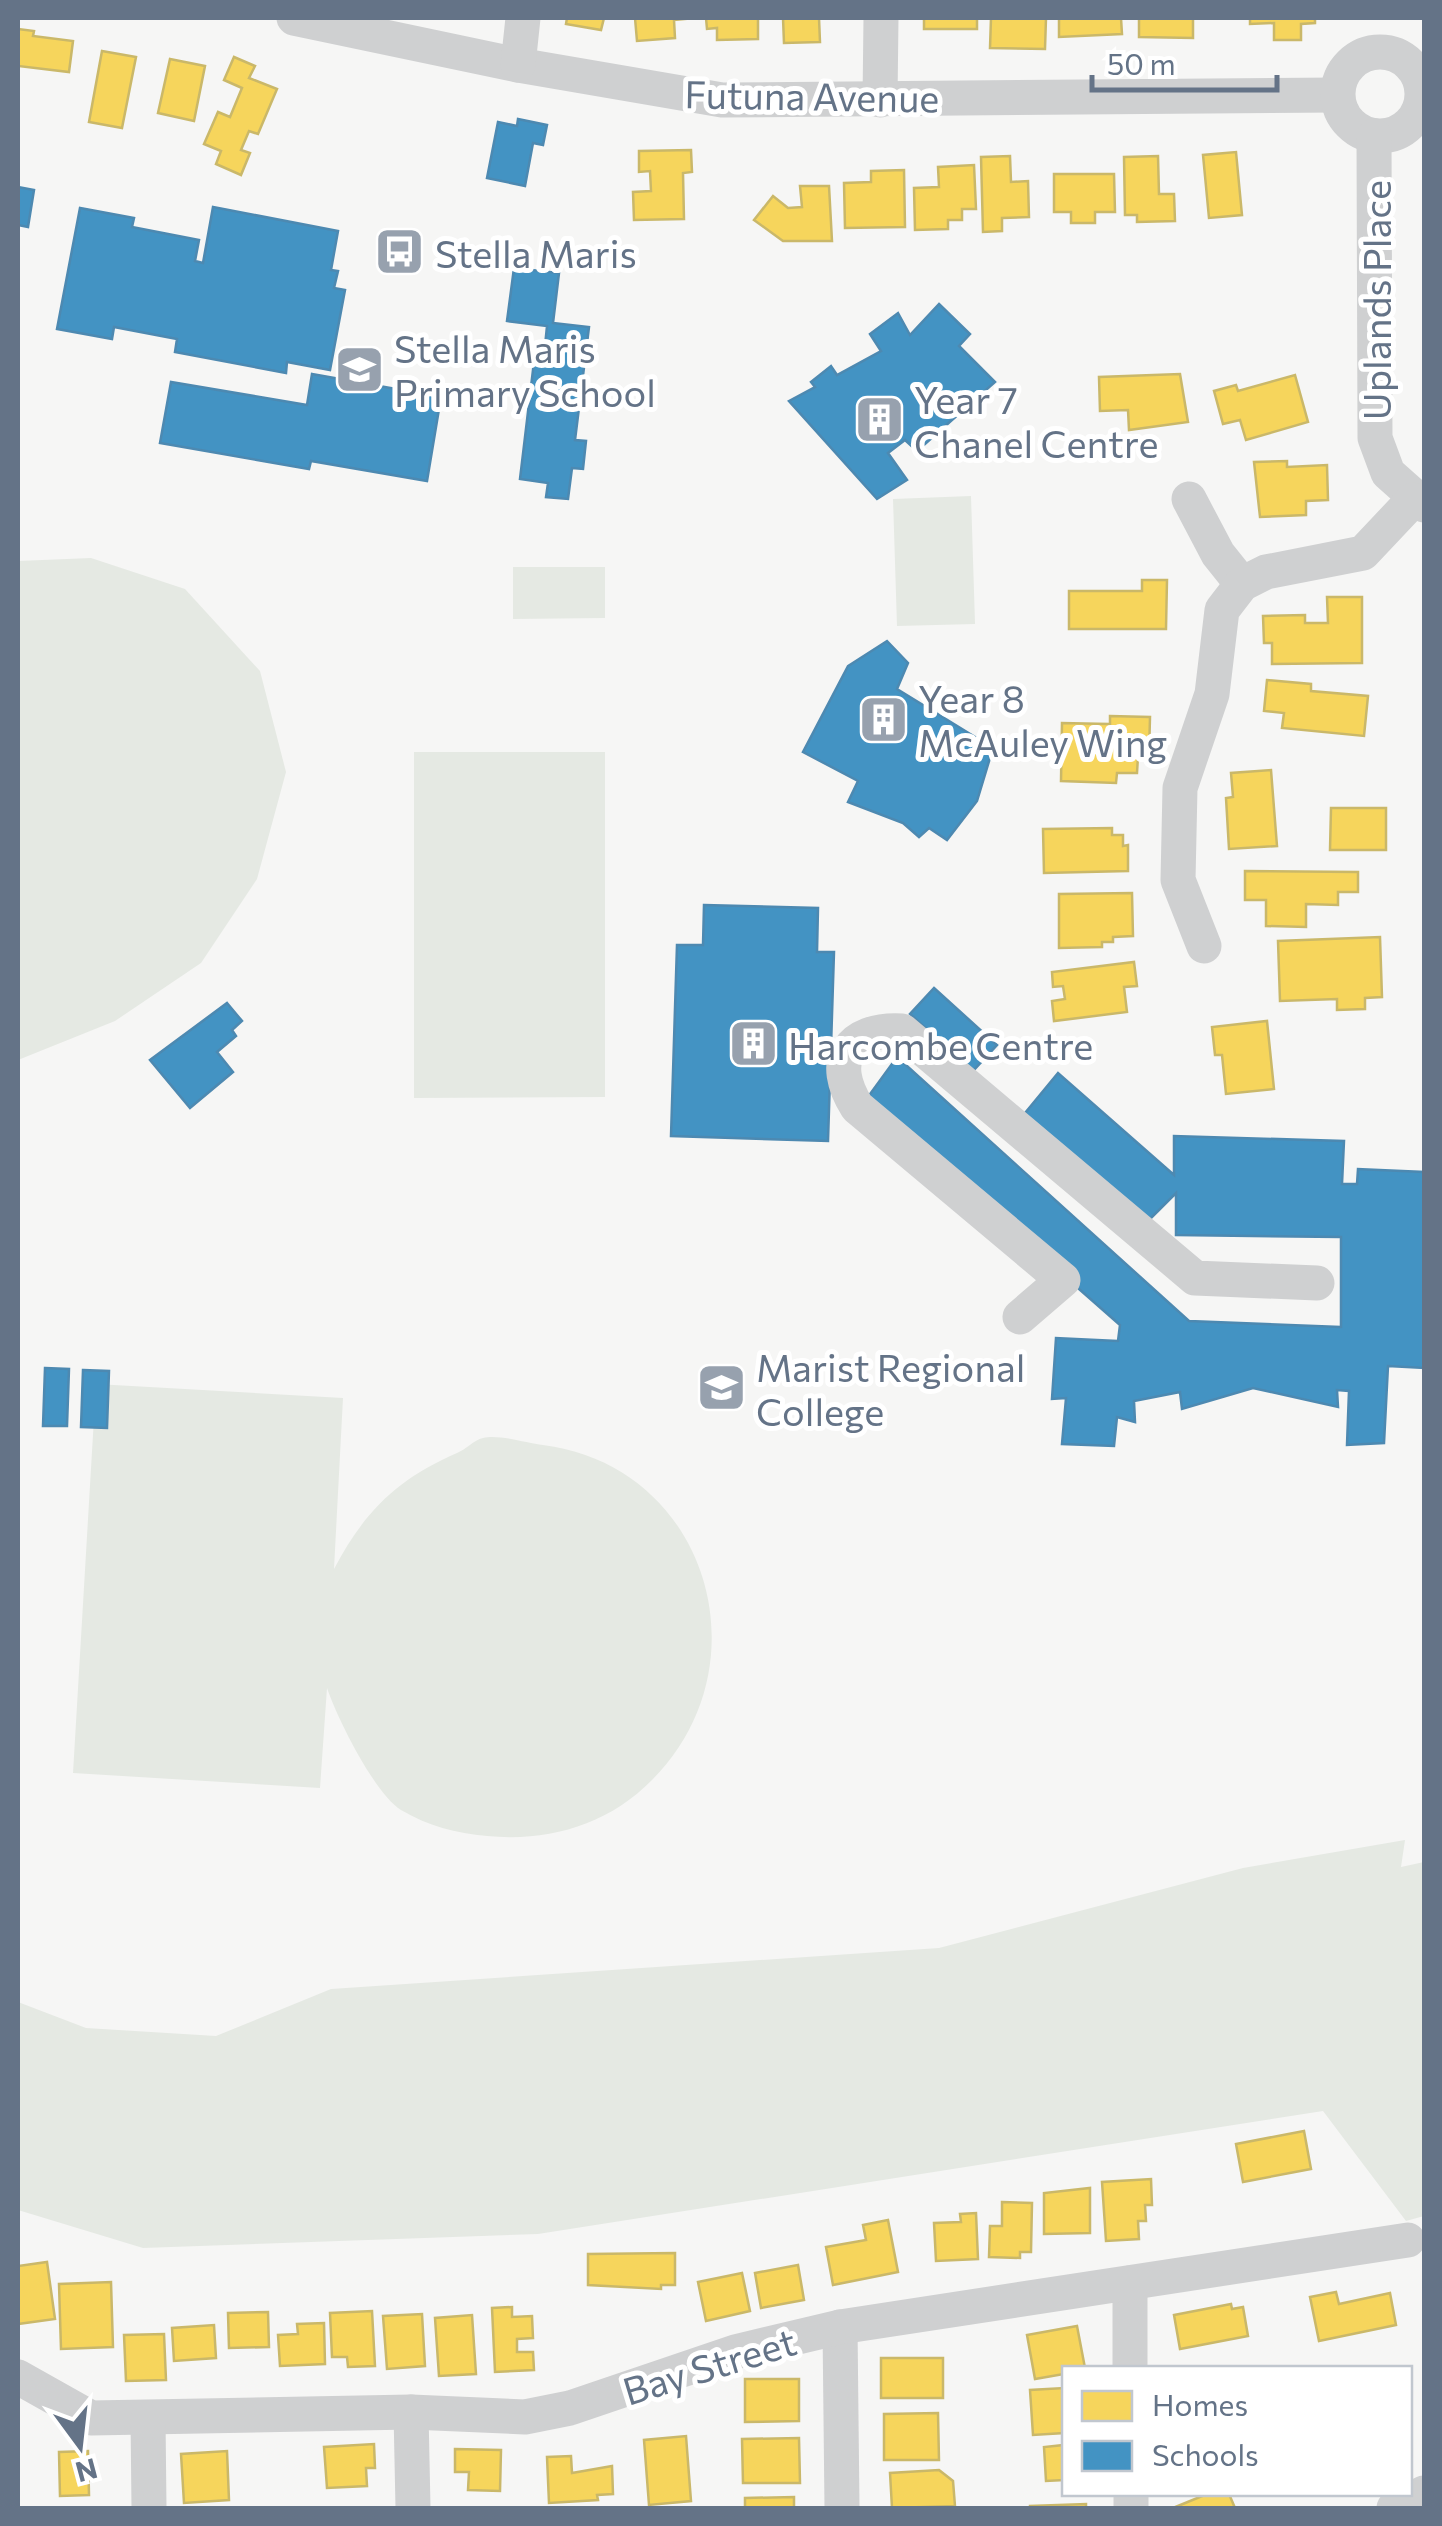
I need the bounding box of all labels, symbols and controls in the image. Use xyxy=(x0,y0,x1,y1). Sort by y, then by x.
scale bar xyxy=(1092,30,1277,92)
text: 50 m xyxy=(1107,44,1176,81)
street label: Futuna Avenue xyxy=(684,69,940,121)
street label: Uplands Place xyxy=(1352,180,1399,420)
bus stop icon: Stella Maris xyxy=(374,226,426,278)
place label: Stella Maris xyxy=(435,229,637,276)
place label: Stella Maris Primary School xyxy=(394,324,656,415)
school or university icon: Stella Maris Primary School xyxy=(333,343,385,395)
place label: Year 7 Chanel Centre xyxy=(914,375,1158,466)
building icon: Year 7 Chanel Centre xyxy=(853,394,905,446)
place label: Year 8 McAuley Wing xyxy=(918,674,1167,765)
building icon: Year 8 McAuley Wing xyxy=(857,693,909,745)
building icon: Harcombe Centre xyxy=(727,1018,779,1070)
place label: Harcombe Centre xyxy=(788,1021,1093,1068)
place label: Marist Regional College xyxy=(756,1343,1026,1434)
school or university icon: Marist Regional College xyxy=(695,1362,747,1414)
street label: Bay Street xyxy=(617,2316,801,2414)
legend xyxy=(1062,2366,1412,2496)
text: Homes xyxy=(1152,2385,1248,2422)
north arrow xyxy=(30,2396,130,2496)
text: Schools xyxy=(1152,2435,1259,2472)
text: N xyxy=(72,2452,101,2490)

